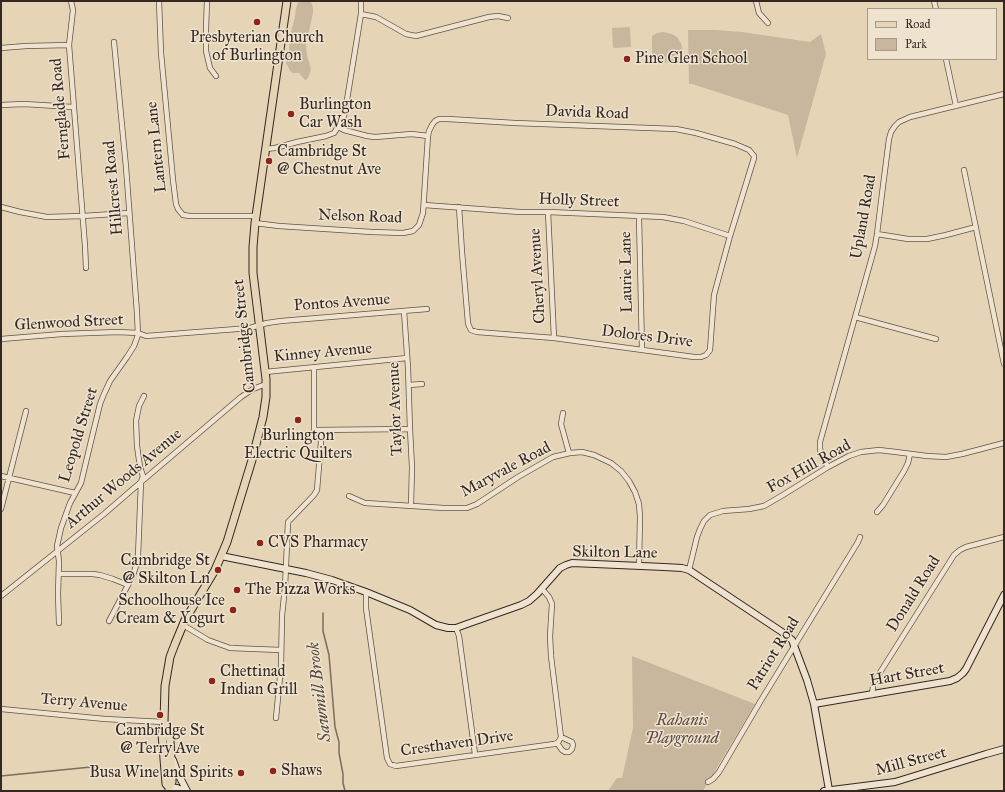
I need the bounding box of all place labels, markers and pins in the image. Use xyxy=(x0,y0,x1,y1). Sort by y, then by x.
marker: Presbyterian Church of Burlington xyxy=(252,17,262,27)
place label: Presbyterian Church of Burlington xyxy=(190,28,324,66)
place label: Pine Glen School xyxy=(635,49,747,69)
marker: Pine Glen School xyxy=(622,54,632,64)
place label: Burlington Car Wash xyxy=(299,95,371,133)
marker: Burlington Car Wash xyxy=(286,109,296,119)
place label: Cambridge St @ Chestnut Ave xyxy=(277,142,381,180)
marker: Cambridge St @ Chestnut Ave xyxy=(264,156,274,166)
marker: Burlington Electric Quilters xyxy=(293,415,303,425)
place label: Burlington Electric Quilters xyxy=(244,426,352,464)
place label: CVS Pharmacy xyxy=(268,533,368,553)
marker: CVS Pharmacy xyxy=(255,538,265,548)
place label: Cambridge St @ Skilton Ln xyxy=(120,551,210,589)
marker: Cambridge St @ Skilton Ln xyxy=(213,565,223,575)
place label: The Pizza Works xyxy=(245,580,355,600)
marker: The Pizza Works xyxy=(232,585,242,595)
place label: Schoolhouse Ice Cream & Yogurt xyxy=(116,591,225,629)
marker: Schoolhouse Ice Cream & Yogurt xyxy=(228,605,238,615)
place label: Chettinad Indian Grill xyxy=(220,662,298,700)
marker: Chettinad Indian Grill xyxy=(207,676,217,686)
marker: Cambridge St @ Terry Ave xyxy=(155,710,165,720)
place label: Cambridge St @ Terry Ave xyxy=(115,721,205,759)
place label: Shaws xyxy=(281,761,322,781)
place label: Busa Wine and Spirits xyxy=(89,763,233,783)
marker: Shaws xyxy=(268,766,278,776)
marker: Busa Wine and Spirits xyxy=(236,768,246,778)

